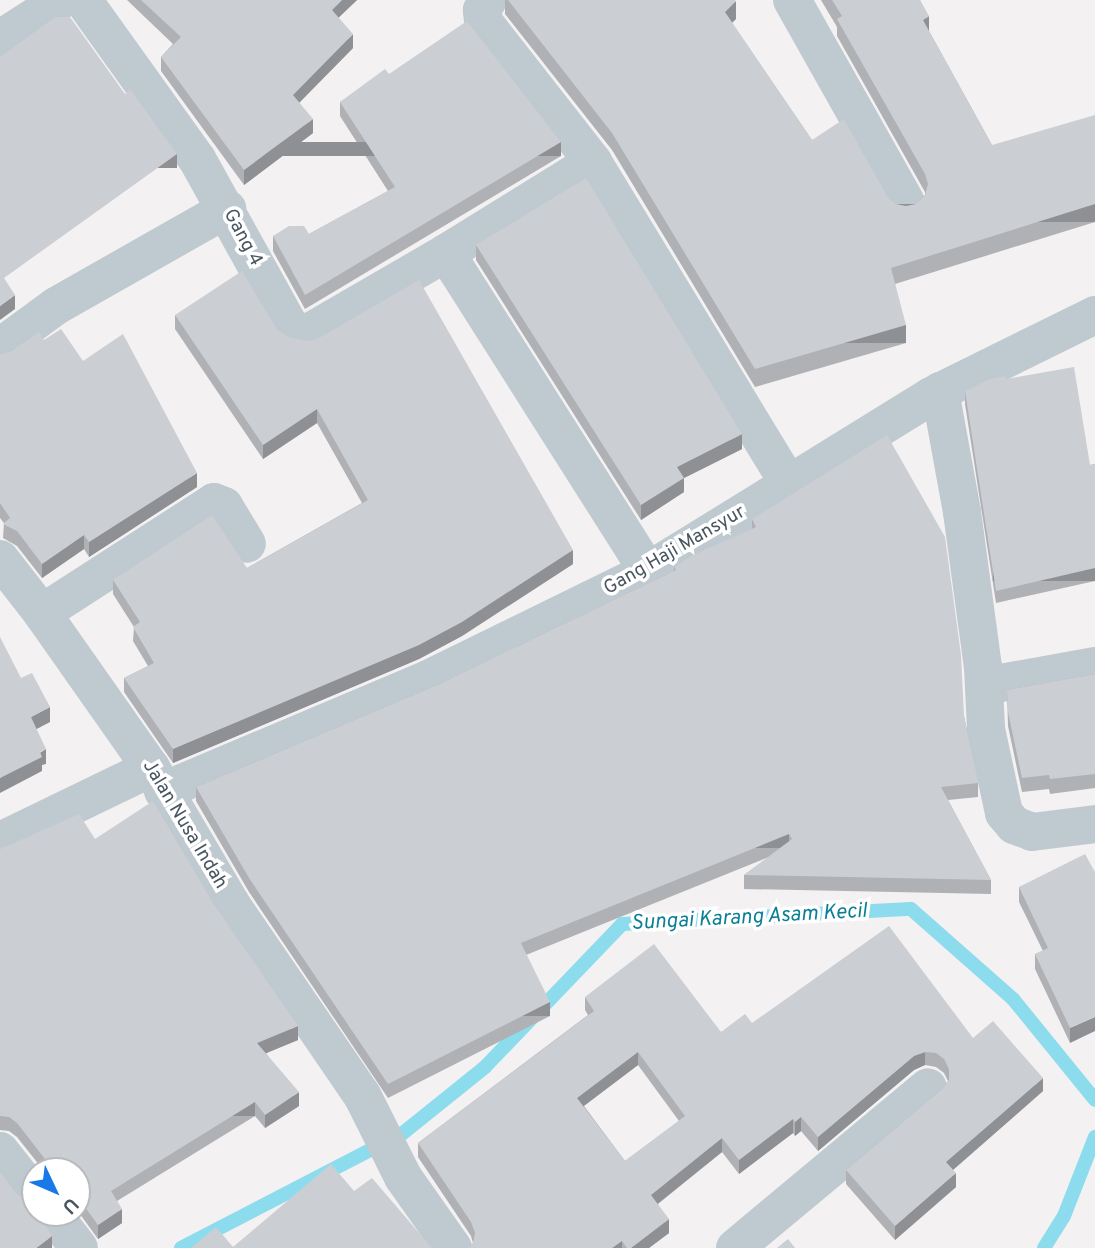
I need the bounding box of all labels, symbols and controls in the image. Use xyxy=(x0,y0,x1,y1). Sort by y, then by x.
street label: Gang 4 xyxy=(218,206,266,270)
street label: Gang Haji Mansyur xyxy=(600,501,750,601)
street label: Jalan Nusa Indah xyxy=(137,757,231,893)
water label: Sungai Karang Asam Kecil xyxy=(630,899,868,937)
north arrow xyxy=(21,1157,91,1227)
text: U xyxy=(56,1192,83,1218)

